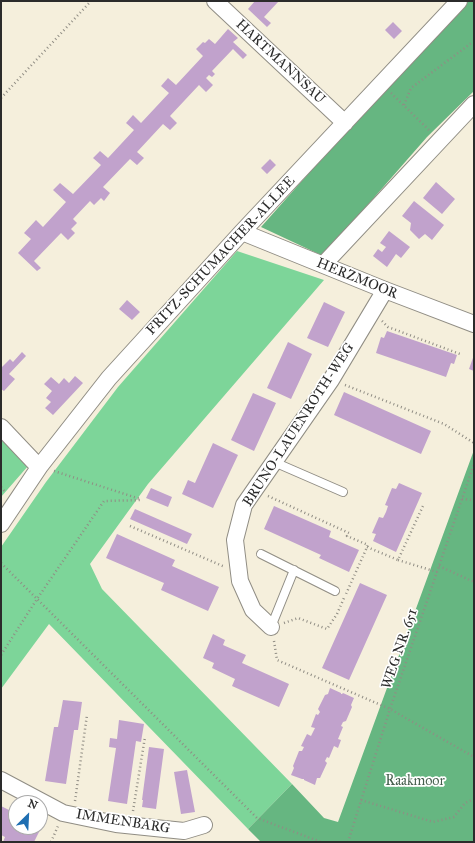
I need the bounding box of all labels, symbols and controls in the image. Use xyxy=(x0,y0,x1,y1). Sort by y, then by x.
street label: HARTMANNSAU xyxy=(232,16,328,108)
street label: FRITZ-SCHUMACHER-ALLEE xyxy=(143,173,299,339)
street label: HERZMOOR xyxy=(314,255,400,303)
street label: BRUNO-LAUENROTH-WEG xyxy=(240,340,358,510)
street label: WEG NR. 651 xyxy=(378,607,422,691)
park label: Raakmoor xyxy=(385,774,445,790)
north arrow xyxy=(8,795,48,835)
text: N xyxy=(26,797,40,812)
street label: IMMENBARG xyxy=(75,806,171,838)

